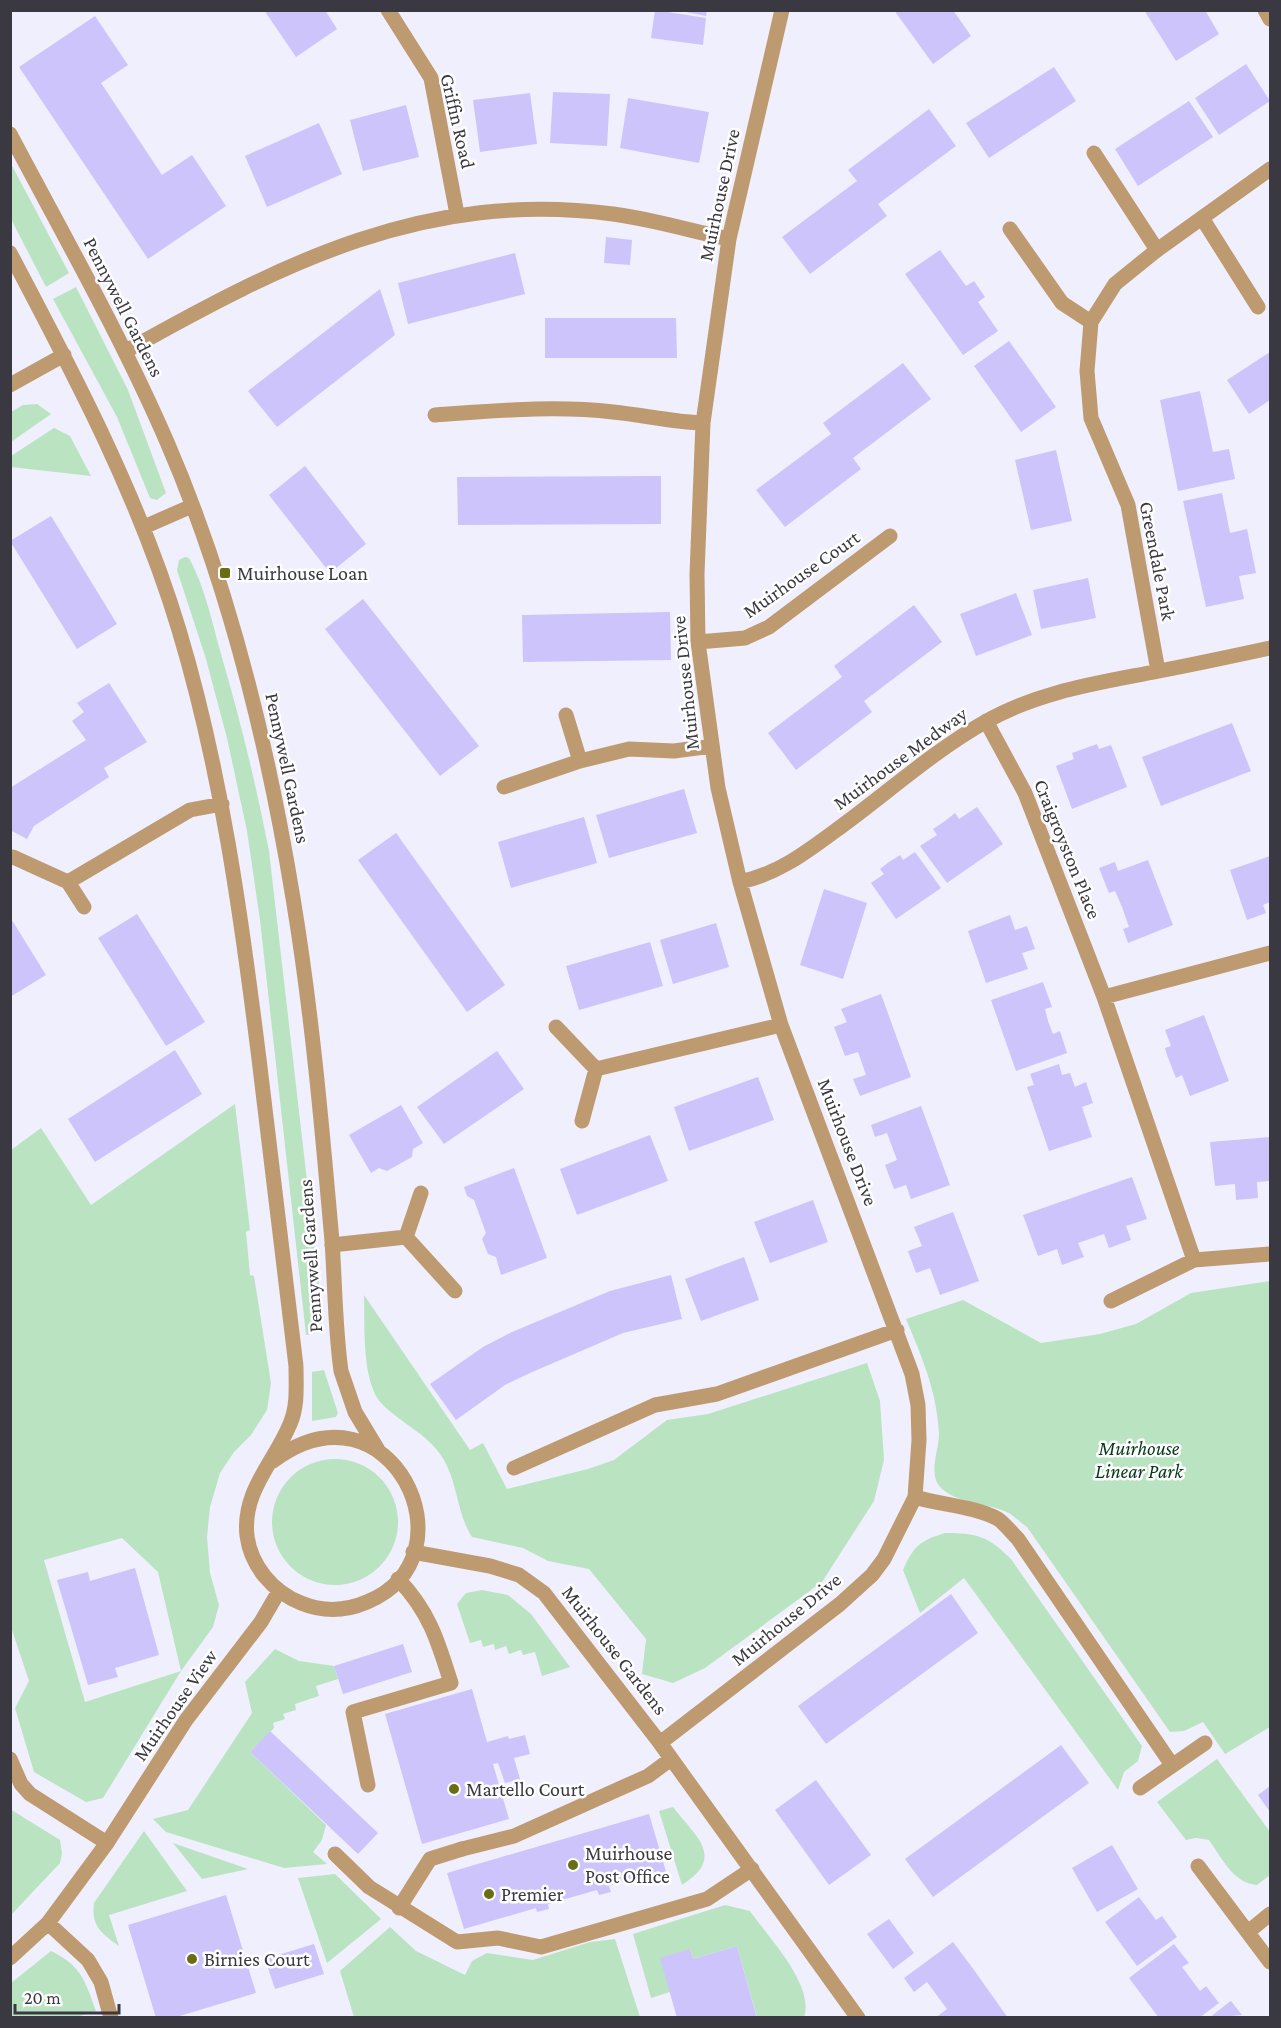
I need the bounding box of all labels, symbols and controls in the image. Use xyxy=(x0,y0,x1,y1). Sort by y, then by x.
street label: Griffin Road xyxy=(436,71,480,171)
street label: Muirhouse Drive xyxy=(694,127,744,263)
street label: Pennywell Gardens xyxy=(78,234,169,381)
street label: Greendale Park xyxy=(1136,500,1180,623)
street label: Muirhouse Court xyxy=(739,525,864,622)
place label: Muirhouse Loan xyxy=(237,562,368,584)
marker: Muirhouse Loan xyxy=(218,566,232,580)
street label: Muirhouse Drive xyxy=(667,615,703,751)
street label: Pennywell Gardens xyxy=(260,691,315,846)
street label: Muirhouse Medway xyxy=(829,702,972,815)
street label: Craigroyston Place xyxy=(1029,776,1106,923)
street label: Muirhouse Drive xyxy=(814,1075,882,1209)
street label: Pennywell Gardens xyxy=(294,1179,327,1333)
park label: Muirhouse Linear Park xyxy=(1095,1437,1184,1482)
street label: Muirhouse Drive xyxy=(727,1568,845,1670)
street label: Muirhouse Gardens xyxy=(558,1581,672,1719)
street label: Muirhouse View xyxy=(128,1645,222,1765)
place label: Martello Court xyxy=(466,1778,585,1800)
marker: Martello Court xyxy=(447,1782,461,1796)
place label: Muirhouse Post Office xyxy=(585,1842,673,1887)
marker: Muirhouse Post Office xyxy=(566,1858,580,1872)
place label: Premier xyxy=(501,1883,564,1905)
marker: Premier xyxy=(482,1887,496,1901)
place label: Birnies Court xyxy=(204,1948,310,1970)
marker: Birnies Court xyxy=(185,1952,199,1966)
scale bar xyxy=(15,1977,118,2015)
text: 20 m xyxy=(24,1988,61,2008)

